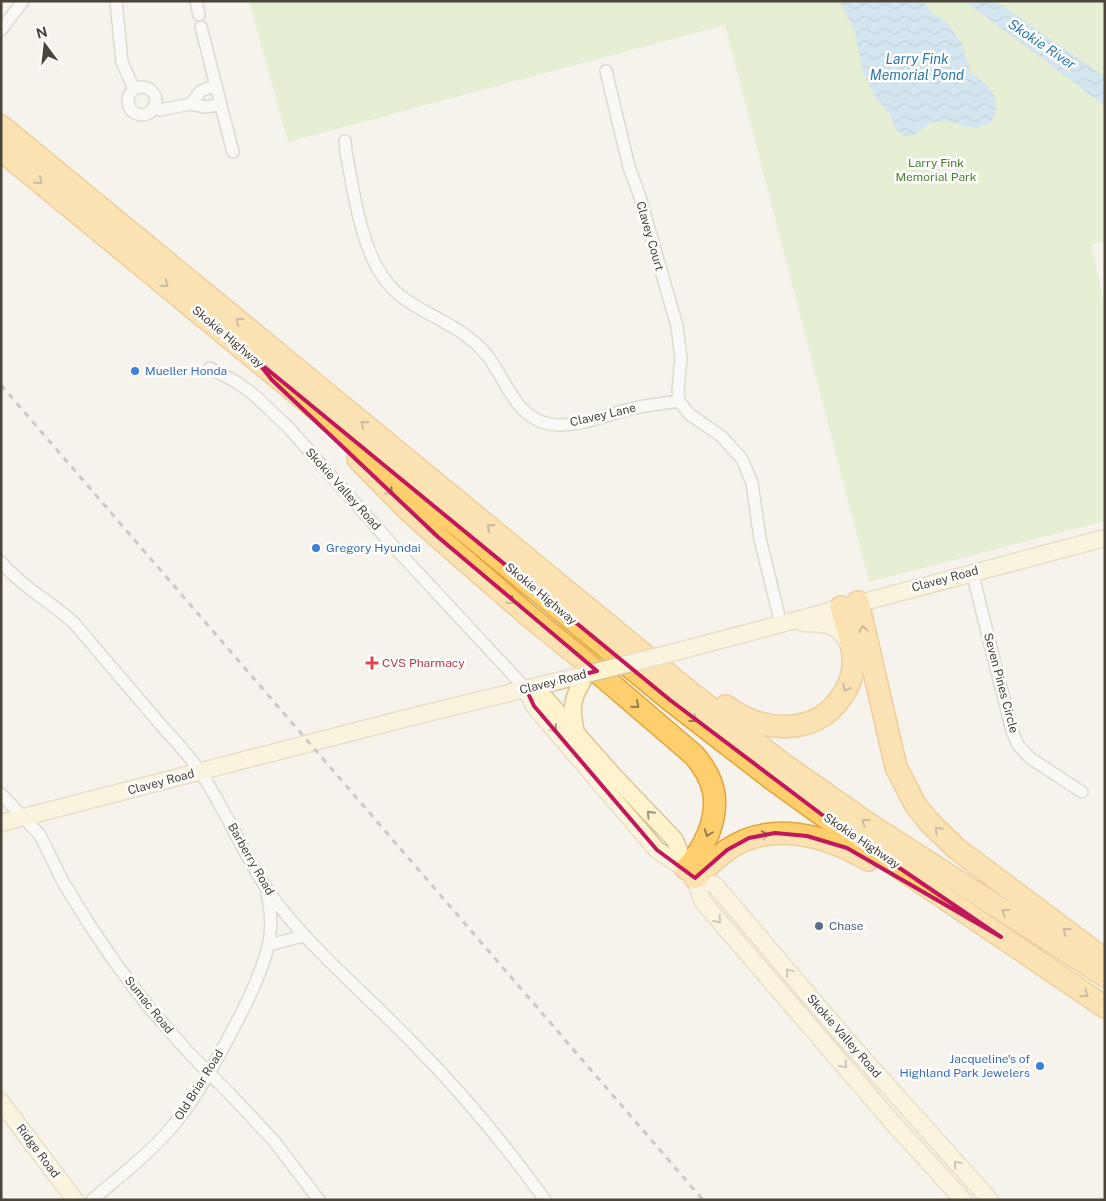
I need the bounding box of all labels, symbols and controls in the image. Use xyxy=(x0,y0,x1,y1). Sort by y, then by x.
water label: Skokie River xyxy=(1005,16,1079,73)
north arrow xyxy=(20,20,70,70)
text: N xyxy=(34,23,49,42)
water label: Larry Fink Memorial Pond xyxy=(870,51,964,83)
park label: Larry Fink Memorial Park xyxy=(896,156,977,184)
one-way arrow xyxy=(33,175,42,183)
street label: Clavey Court xyxy=(633,200,667,273)
one-way arrow xyxy=(159,278,168,287)
street label: Skokie Highway xyxy=(189,303,267,371)
one-way arrow xyxy=(235,317,244,326)
place label: Mueller Honda xyxy=(145,364,227,378)
marker: Mueller Honda xyxy=(129,365,141,377)
street label: Clavey Lane xyxy=(569,401,638,429)
one-way arrow xyxy=(361,421,370,430)
street label: Skokie Valley Road xyxy=(302,445,384,533)
one-way arrow xyxy=(384,486,393,495)
one-way arrow xyxy=(487,525,496,533)
place label: Gregory Hyundai xyxy=(326,541,421,555)
marker: Gregory Hyundai xyxy=(310,542,322,554)
street label: Skokie Highway xyxy=(502,560,580,628)
street label: Clavey Road xyxy=(910,563,980,595)
one-way arrow xyxy=(505,595,514,603)
one-way arrow xyxy=(859,625,869,634)
street label: Seven Pines Circle xyxy=(981,631,1021,735)
place label: CVS Pharmacy xyxy=(382,656,465,670)
marker: CVS Pharmacy xyxy=(366,657,378,669)
street label: Clavey Road xyxy=(518,667,588,697)
one-way arrow xyxy=(842,683,852,692)
one-way arrow xyxy=(630,699,639,708)
one-way arrow xyxy=(689,713,698,722)
one-way arrow xyxy=(548,723,556,732)
street label: Clavey Road xyxy=(126,766,196,798)
street label: Skokie Highway xyxy=(821,810,903,872)
one-way arrow xyxy=(647,811,656,820)
one-way arrow xyxy=(861,819,871,828)
street label: Barberry Road xyxy=(225,821,277,897)
one-way arrow xyxy=(935,827,944,836)
one-way arrow xyxy=(704,828,714,837)
one-way arrow xyxy=(760,830,769,840)
one-way arrow xyxy=(1001,909,1011,918)
one-way arrow xyxy=(712,914,721,923)
place label: Chase xyxy=(829,919,864,933)
marker: Chase xyxy=(813,920,825,932)
one-way arrow xyxy=(1062,927,1071,937)
one-way arrow xyxy=(786,969,794,978)
street label: Sumac Road xyxy=(122,973,176,1037)
one-way arrow xyxy=(1080,987,1089,997)
street label: Skokie Valley Road xyxy=(804,991,884,1081)
street label: Old Briar Road xyxy=(172,1047,226,1123)
place label: Jacqueline's of Highland Park Jewelers xyxy=(899,1052,1030,1080)
one-way arrow xyxy=(838,1060,847,1069)
marker: Jacqueline's of Highland Park Jewelers xyxy=(1034,1060,1046,1072)
street label: Ridge Road xyxy=(13,1121,63,1181)
one-way arrow xyxy=(954,1160,963,1169)

